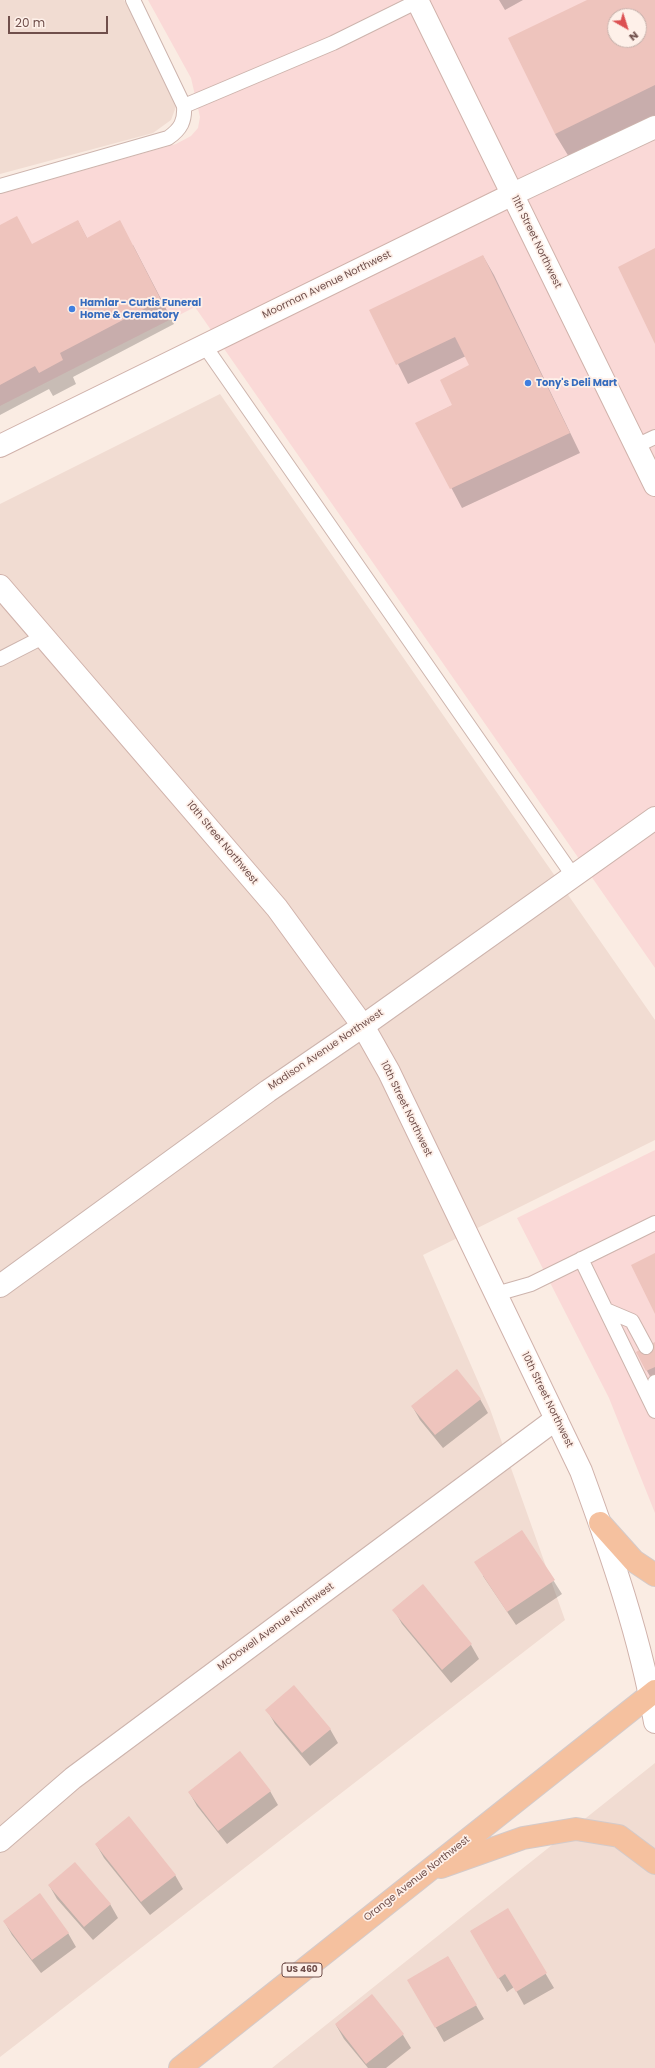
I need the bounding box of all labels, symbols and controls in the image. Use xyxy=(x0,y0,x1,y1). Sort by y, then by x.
scale bar xyxy=(10,8,110,34)
north arrow xyxy=(607,8,647,48)
text: 20 m xyxy=(15,14,45,31)
text: N xyxy=(626,28,642,45)
street label: 11th Street Northwest xyxy=(508,194,564,290)
street label: Moorman Avenue Northwest xyxy=(261,248,393,322)
place label: Hamlar - Curtis Funeral Home & Crematory xyxy=(80,297,201,320)
marker: Hamlar - Curtis Funeral Home & Crematory xyxy=(67,304,77,314)
place label: Tony's Deli Mart xyxy=(536,377,617,389)
marker: Tony's Deli Mart xyxy=(523,378,533,388)
street label: 10th Street Northwest xyxy=(184,799,260,887)
street label: Madison Avenue Northwest xyxy=(266,1007,386,1093)
street label: 10th Street Northwest xyxy=(378,1059,434,1159)
street label: 10th Street Northwest xyxy=(519,1350,575,1450)
street label: McDowell Avenue Northwest xyxy=(216,1581,336,1673)
street label: Orange Avenue Northwest xyxy=(362,1834,472,1924)
road number: US 460 xyxy=(282,1963,322,1977)

